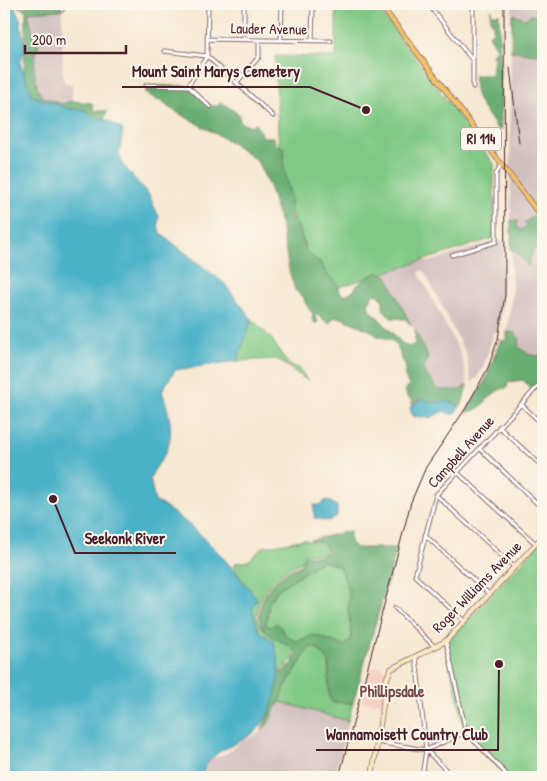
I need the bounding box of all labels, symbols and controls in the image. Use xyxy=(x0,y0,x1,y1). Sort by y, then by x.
street label: Lauder Avenue xyxy=(231,17,307,40)
scale bar xyxy=(25,22,126,54)
text: 200 m xyxy=(32,29,66,50)
callout: Mount Saint Marys Cemetery xyxy=(122,56,310,87)
text: Mount Saint Marys Cemetery xyxy=(132,60,300,83)
road number: RI 114 xyxy=(461,128,501,150)
street label: Campbell Avenue xyxy=(422,411,499,492)
callout: Seekonk River xyxy=(75,522,176,553)
text: Seekonk River xyxy=(85,527,166,549)
street label: Roger Williams Avenue xyxy=(427,536,526,637)
district label: Phillipsdale xyxy=(360,680,425,703)
callout: Wannamoisett Country Club xyxy=(316,719,498,750)
text: Wannamoisett Country Club xyxy=(326,723,488,746)

